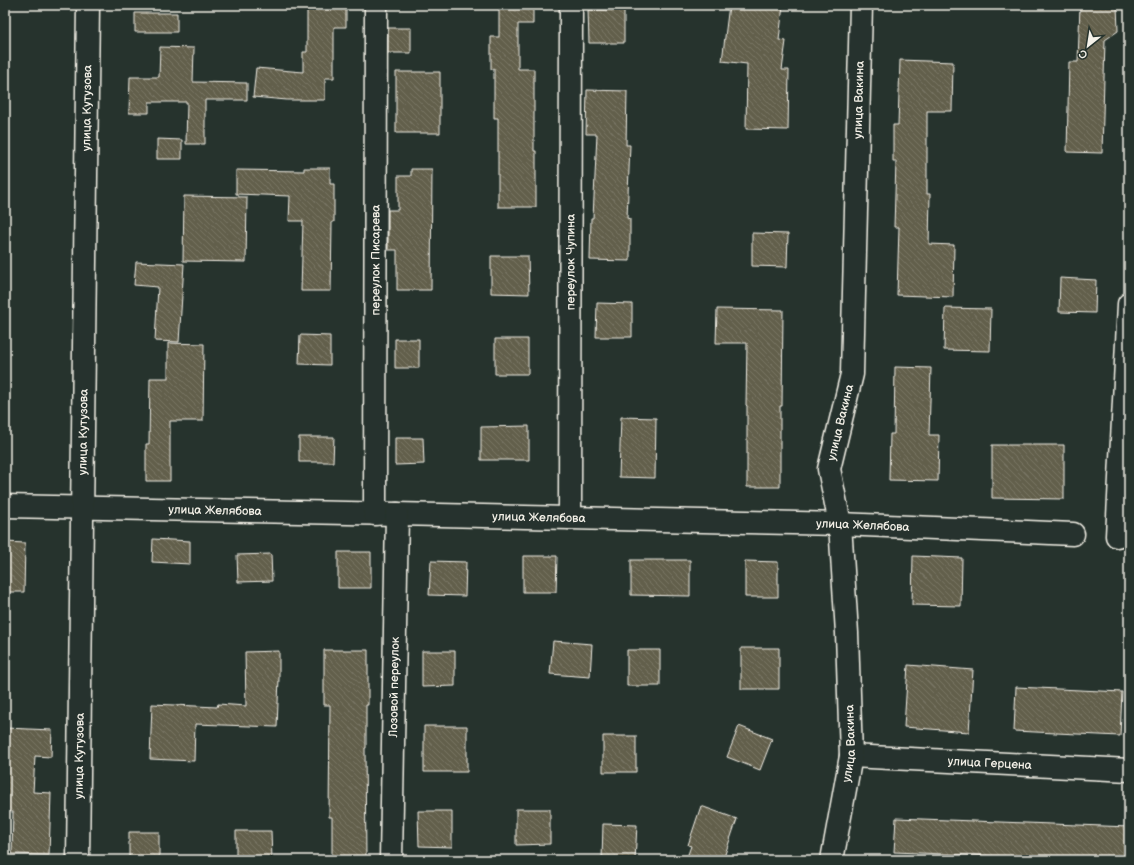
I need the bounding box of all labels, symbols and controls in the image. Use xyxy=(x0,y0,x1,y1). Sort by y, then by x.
north arrow xyxy=(1068,26,1108,66)
text: С xyxy=(1076,47,1090,62)
street label: улица Вакина xyxy=(850,61,867,139)
street label: улица Кутузова xyxy=(79,65,95,151)
street label: переулок Писарева xyxy=(368,205,383,315)
street label: переулок Чупина xyxy=(563,214,578,310)
street label: улица Вакина xyxy=(824,383,857,462)
street label: улица Кутузова xyxy=(75,389,91,475)
street label: улица Желябова xyxy=(168,502,262,519)
street label: улица Желябова xyxy=(492,509,586,526)
street label: улица Желябова xyxy=(816,516,910,534)
street label: Лозовой переулок xyxy=(386,636,402,738)
street label: улица Вакина xyxy=(839,704,859,784)
street label: улица Кутузова xyxy=(71,713,87,799)
street label: улица Герцена xyxy=(947,753,1032,773)

